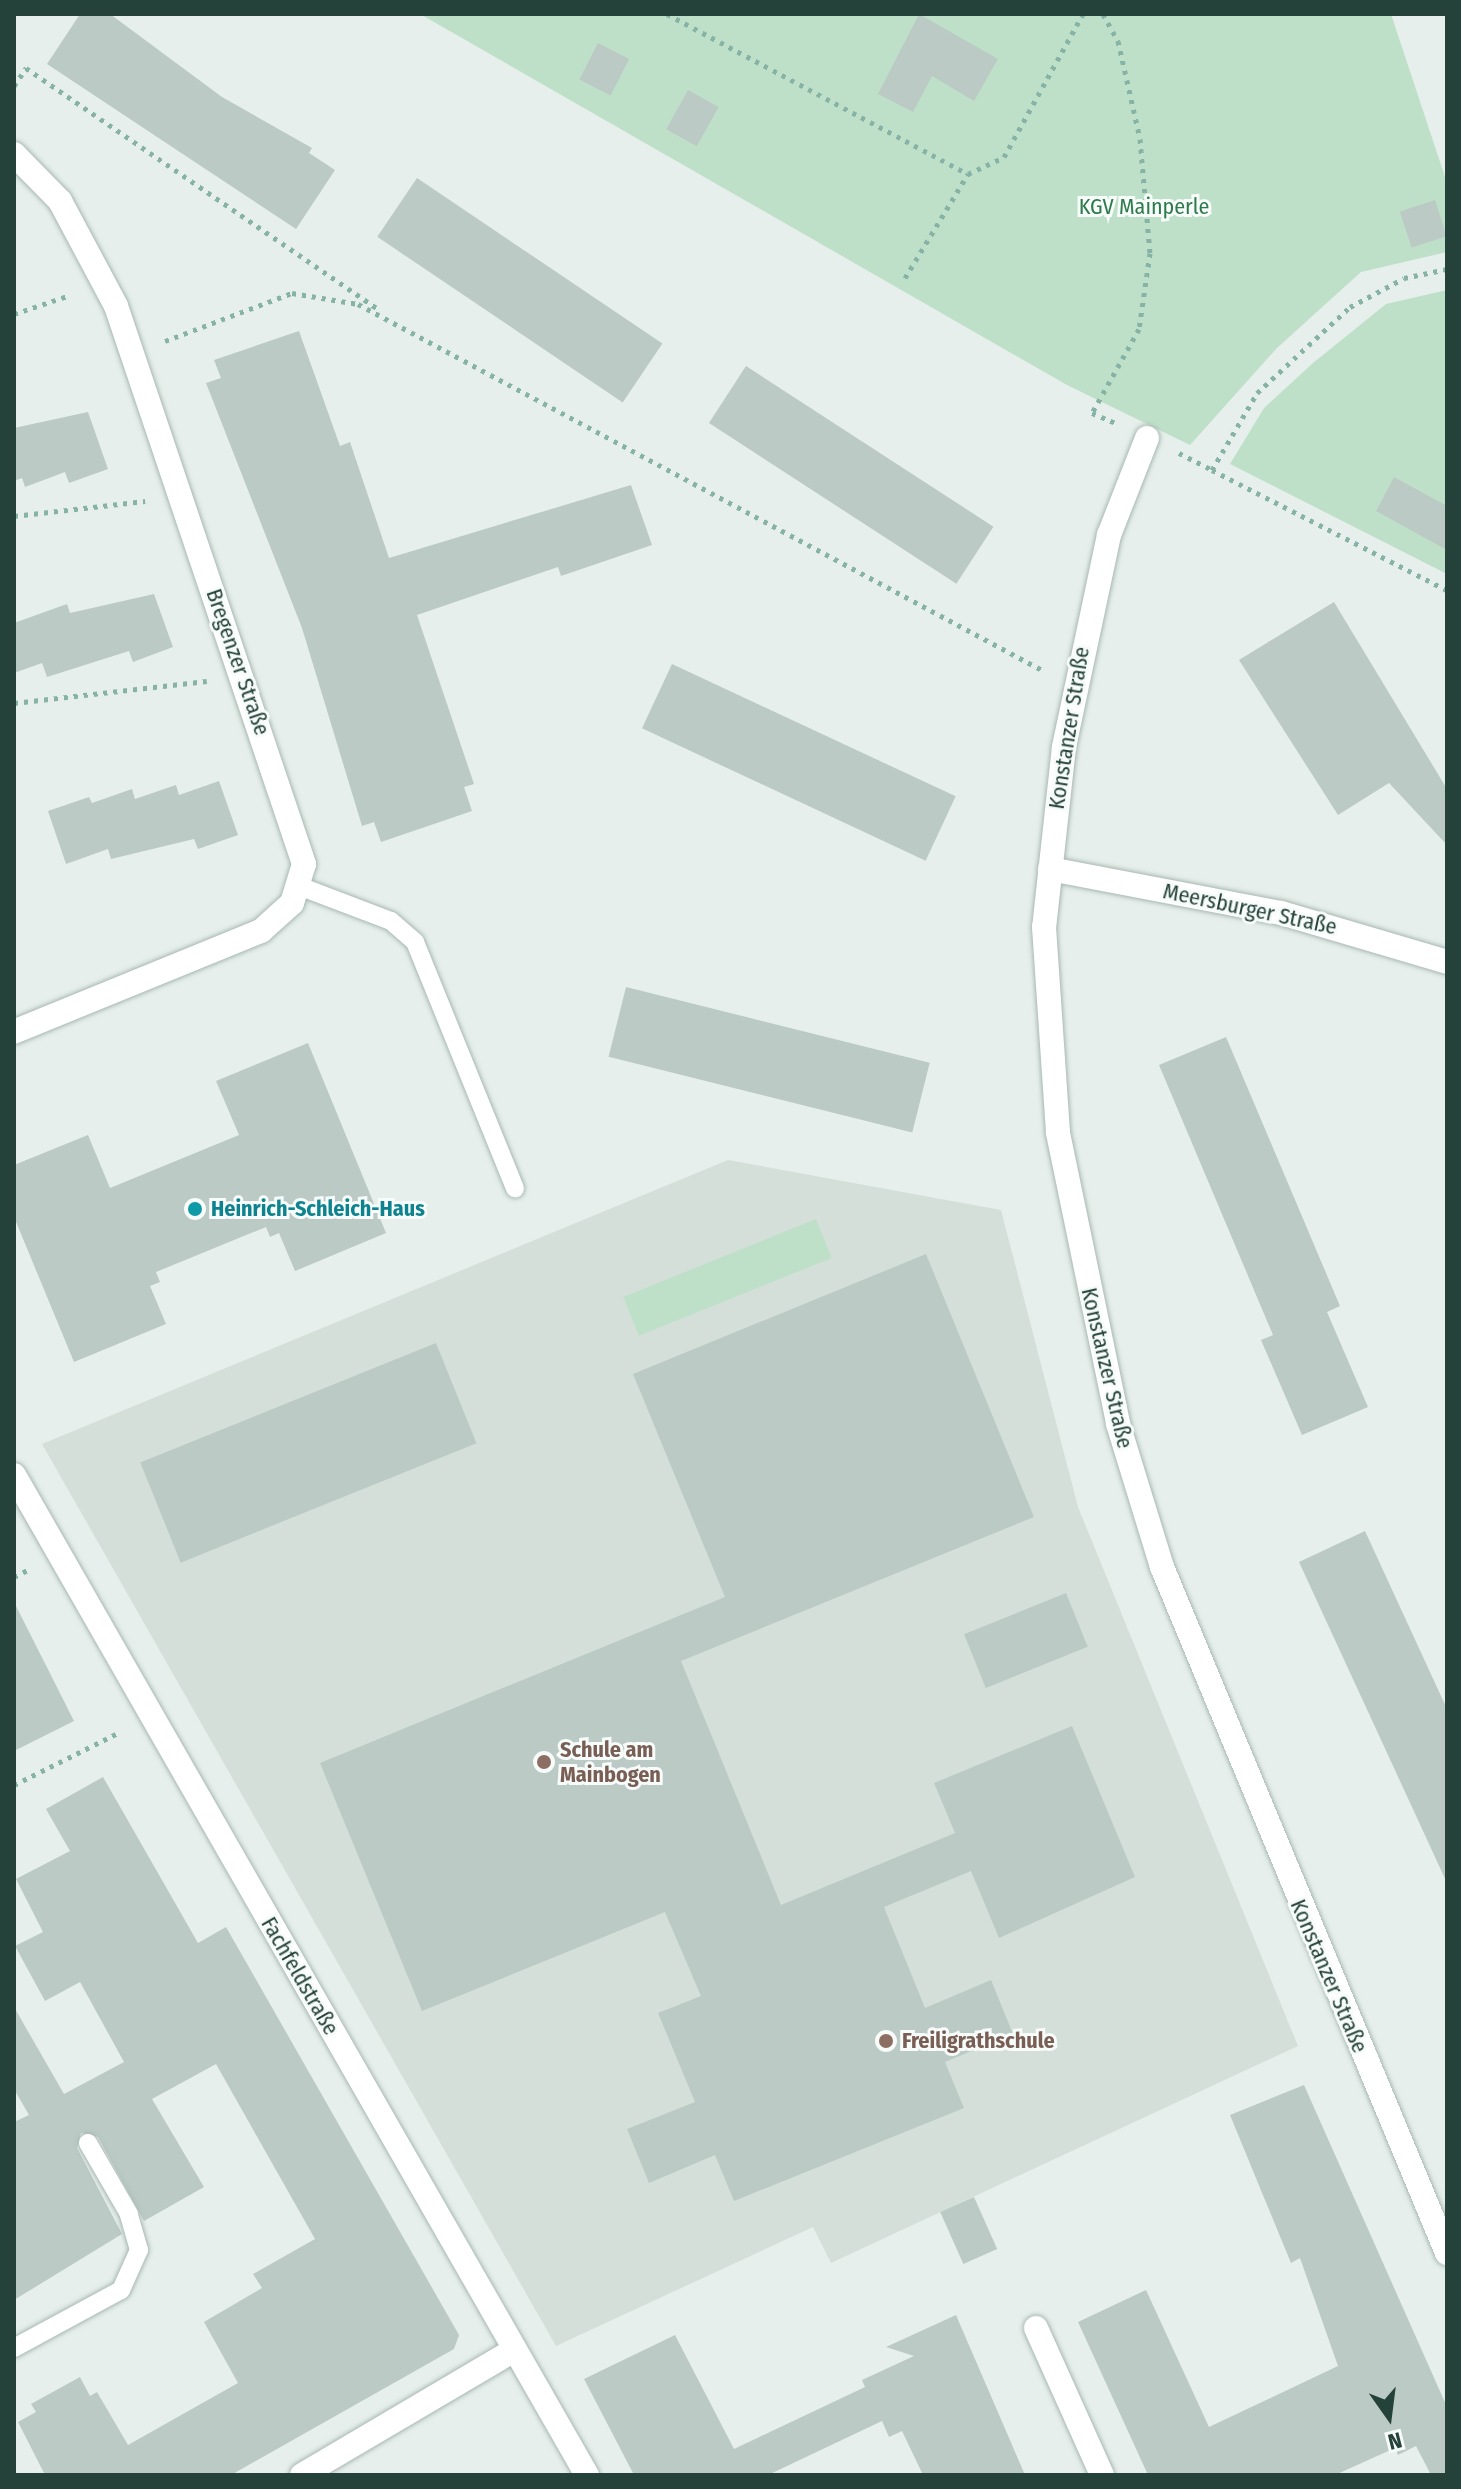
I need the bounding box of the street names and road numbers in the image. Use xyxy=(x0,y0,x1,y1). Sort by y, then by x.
street label: Bregenzer Straße xyxy=(201,585,275,739)
street label: Konstanzer Straße xyxy=(1043,645,1095,811)
street label: Meersburger Straße xyxy=(1161,878,1339,940)
street label: Konstanzer Straße xyxy=(1076,1285,1138,1451)
street label: Konstanzer Straße xyxy=(1285,1895,1373,2057)
street label: Fachfeldstraße xyxy=(256,1912,344,2040)

